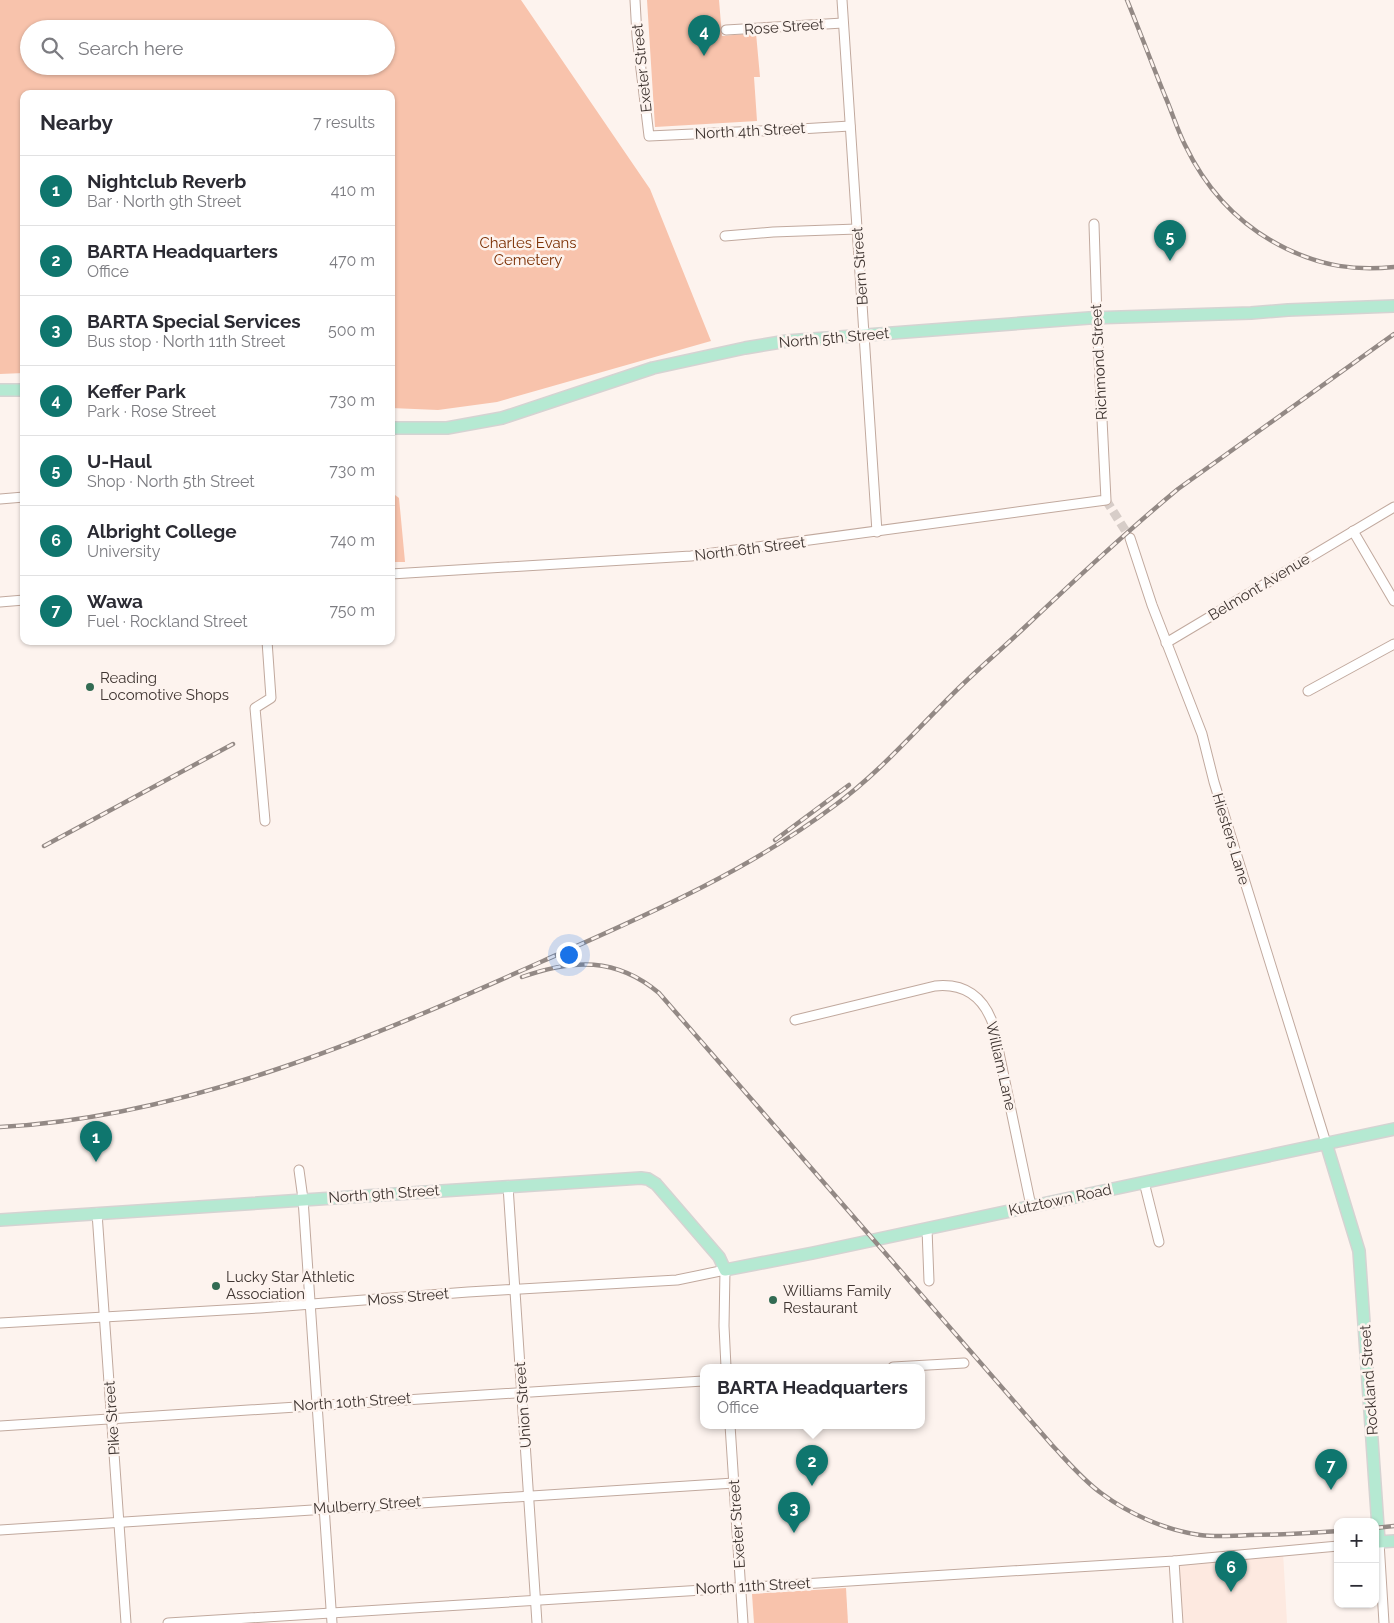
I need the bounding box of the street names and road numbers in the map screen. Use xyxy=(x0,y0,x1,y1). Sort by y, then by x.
street label: Rose Street xyxy=(744,15,824,39)
street label: Exeter Street xyxy=(628,23,656,113)
street label: North 4th Street xyxy=(694,119,806,143)
street label: Bern Street xyxy=(848,226,872,306)
street label: Richmond Street xyxy=(1087,304,1111,420)
street label: North 5th Street xyxy=(778,324,890,352)
street label: North 6th Street xyxy=(694,533,806,565)
street label: Belmont Avenue xyxy=(1205,550,1313,624)
street label: Hiesters Lane xyxy=(1209,791,1254,887)
street label: William Lane xyxy=(982,1020,1020,1112)
street label: Kutztown Road xyxy=(1007,1180,1113,1220)
street label: North 9th Street xyxy=(328,1181,440,1207)
street label: Moss Street xyxy=(366,1284,450,1310)
street label: Rockland Street xyxy=(1356,1324,1382,1436)
street label: Union Street xyxy=(511,1361,535,1449)
street label: Pike Street xyxy=(100,1380,124,1456)
street label: North 10th Street xyxy=(293,1389,411,1415)
street label: Exeter Street xyxy=(725,1479,749,1569)
street label: Mulberry Street xyxy=(313,1492,421,1518)
street label: North 11th Street xyxy=(695,1574,811,1598)

